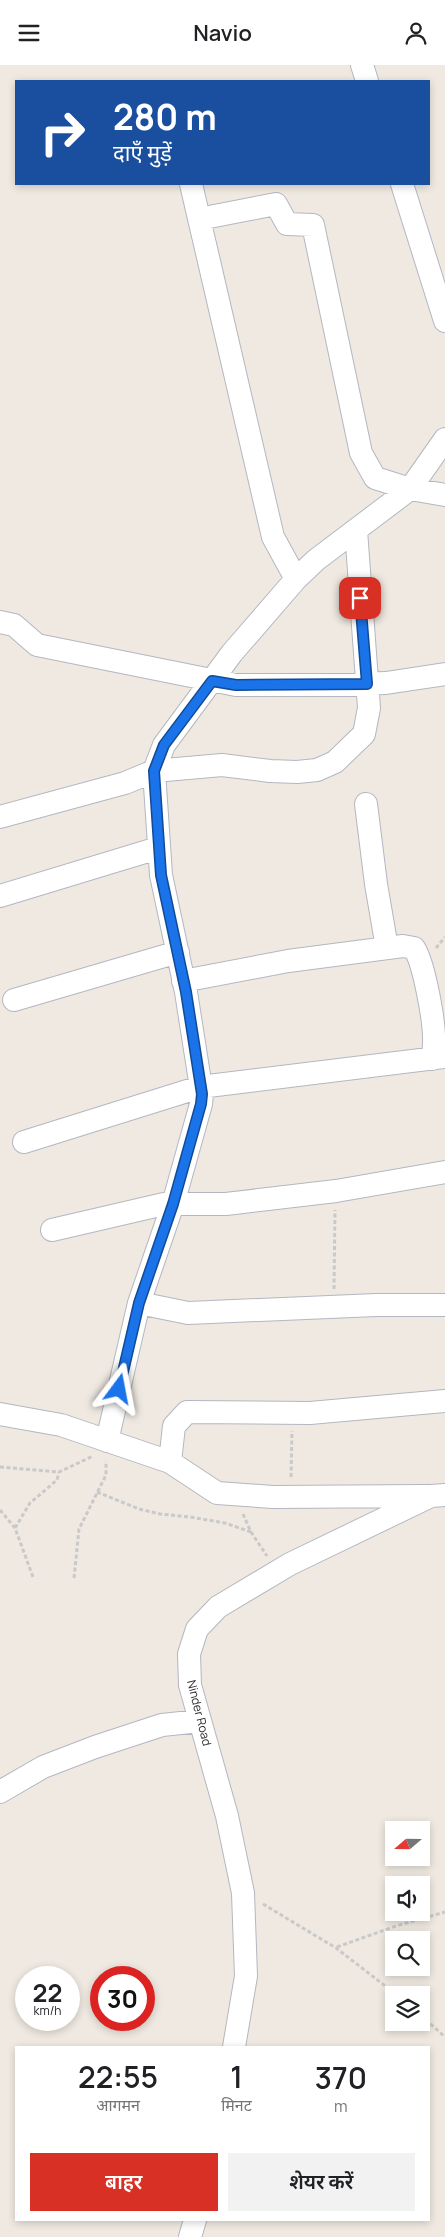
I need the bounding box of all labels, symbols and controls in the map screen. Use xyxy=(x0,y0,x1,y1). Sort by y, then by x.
text: Navio xyxy=(193,18,252,48)
icon: menu xyxy=(15,19,43,47)
icon: person xyxy=(402,19,430,47)
text: 280 m xyxy=(113,93,217,141)
icon: right xyxy=(30,100,95,165)
text: दाएँ मुड़ें xyxy=(113,138,172,168)
pin xyxy=(339,577,381,619)
icon: arrive xyxy=(346,584,374,612)
position arrow xyxy=(92,1362,144,1414)
street label: Ninder Road xyxy=(183,1678,216,1748)
north arrow xyxy=(385,1821,430,1866)
map controls xyxy=(385,1821,430,2031)
button: sound xyxy=(385,1876,430,1921)
button: search xyxy=(385,1931,430,1976)
speed limit sign: 30 xyxy=(90,1966,155,2031)
text: 22 xyxy=(33,1975,62,2010)
button: layers xyxy=(385,1986,430,2031)
text: km/h xyxy=(34,2002,61,2019)
text: 22:55 xyxy=(78,2056,158,2097)
text: 1 xyxy=(230,2056,243,2097)
text: 370 xyxy=(315,2057,367,2098)
text: आगमन xyxy=(96,2094,140,2116)
text: मिनट xyxy=(221,2094,252,2116)
text: m xyxy=(334,2095,348,2117)
button: बाहर xyxy=(30,2153,218,2211)
button: शेयर करें xyxy=(228,2153,415,2211)

